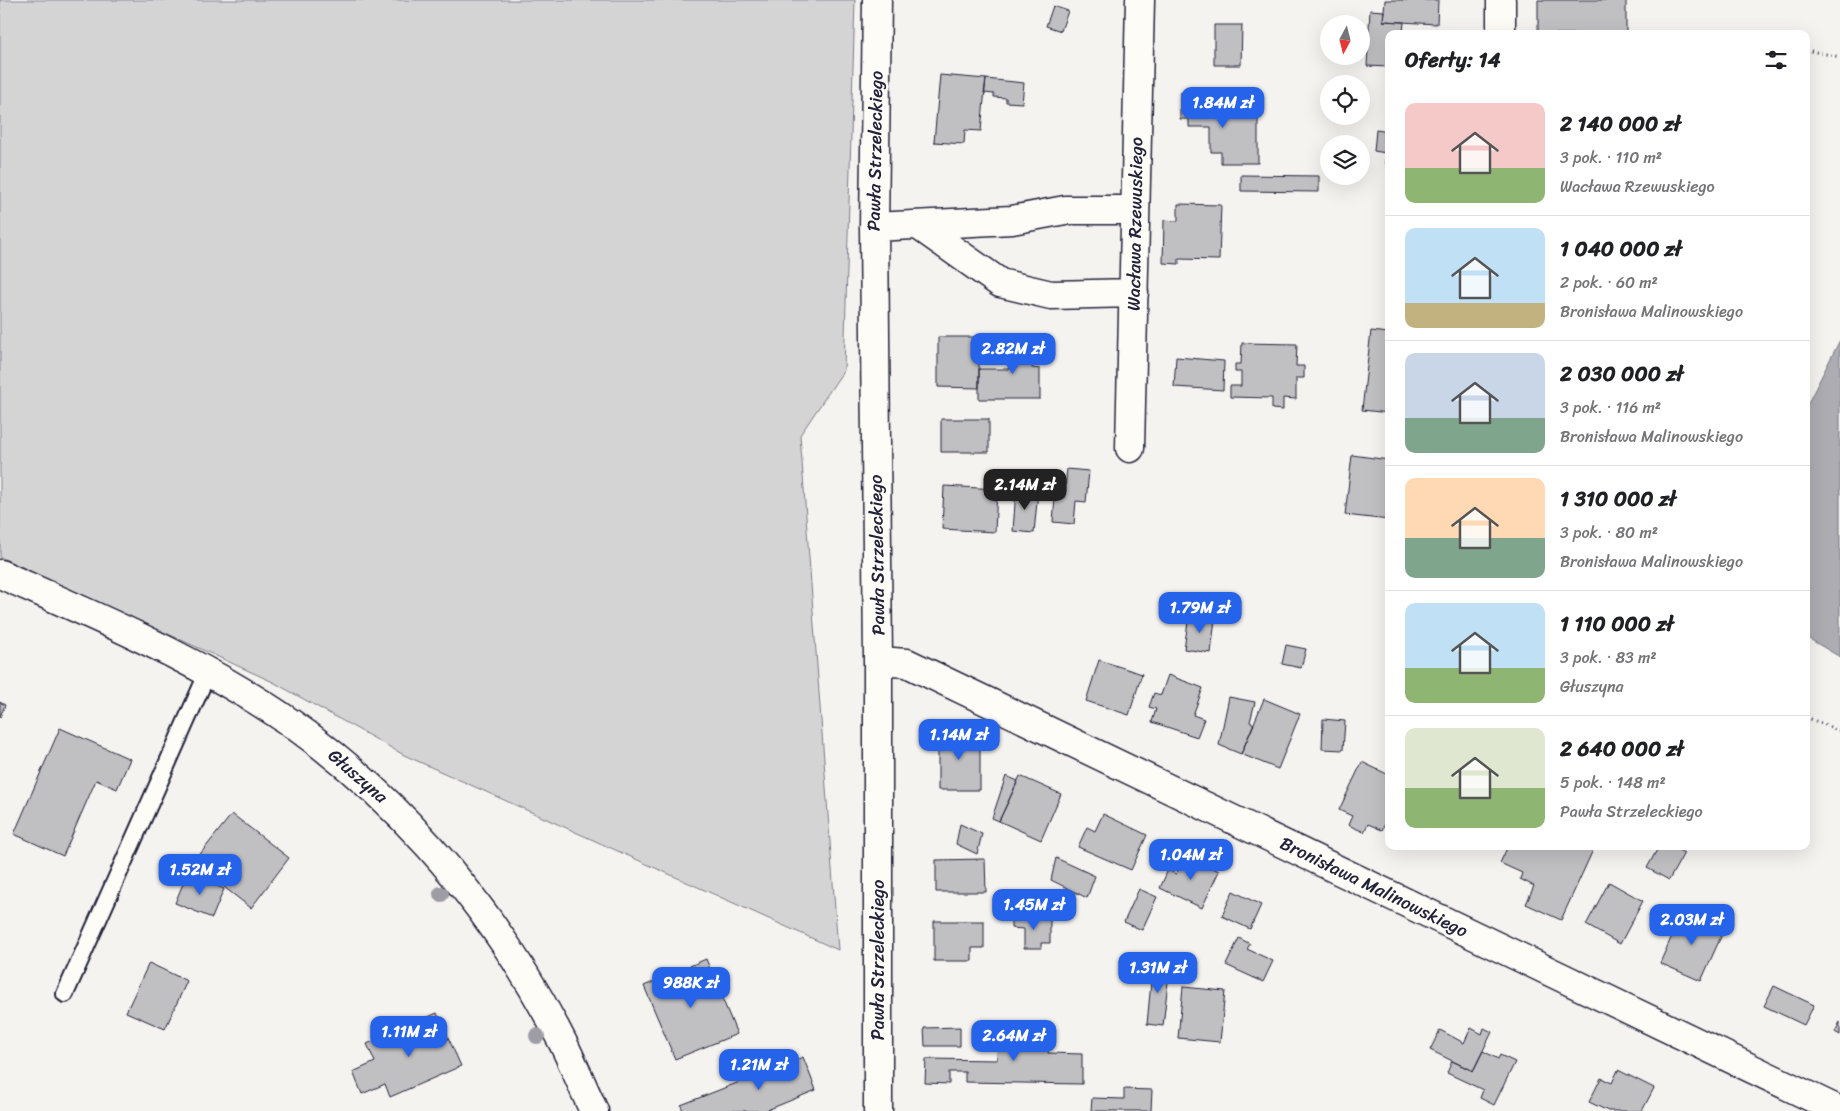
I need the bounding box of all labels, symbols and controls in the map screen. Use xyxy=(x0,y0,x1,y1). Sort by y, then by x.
north arrow xyxy=(1320,15,1370,65)
map controls xyxy=(1320,15,1370,185)
text: Oferty: 14 xyxy=(1405,41,1501,79)
icon: filters xyxy=(1762,46,1790,74)
street label: Pawła Strzeleckiego xyxy=(858,70,892,232)
button: locate xyxy=(1320,75,1370,125)
pin: 1.84M zł xyxy=(1171,86,1275,129)
text: 1.84M zł xyxy=(1192,88,1254,117)
text: 2 140 000 zł xyxy=(1560,105,1681,143)
icon: home xyxy=(1445,123,1505,183)
button: layers xyxy=(1320,135,1370,185)
street label: Wacława Rzewuskiego xyxy=(1117,137,1153,311)
text: 3 pok. · 110 m² xyxy=(1560,143,1662,172)
text: Wacława Rzewuskiego xyxy=(1560,172,1715,201)
text: 1 040 000 zł xyxy=(1560,230,1682,268)
icon: home xyxy=(1445,248,1505,308)
text: 2 pok. · 60 m² xyxy=(1560,268,1658,297)
text: Bronisława Malinowskiego xyxy=(1560,297,1743,326)
pin: 2.82M zł xyxy=(961,332,1065,375)
text: 2.82M zł xyxy=(982,334,1045,363)
text: 2 030 000 zł xyxy=(1560,355,1683,393)
icon: home xyxy=(1445,373,1505,433)
text: 3 pok. · 116 m² xyxy=(1560,393,1661,422)
text: Bronisława Malinowskiego xyxy=(1560,422,1743,451)
pin: 2.14M zł xyxy=(973,468,1077,511)
text: 2.14M zł xyxy=(995,470,1055,499)
street label: Pawła Strzeleckiego xyxy=(860,474,894,636)
text: 1 310 000 zł xyxy=(1560,480,1676,518)
icon: home xyxy=(1445,498,1505,558)
text: 3 pok. · 80 m² xyxy=(1560,518,1658,547)
text: Bronisława Malinowskiego xyxy=(1560,547,1743,576)
pin: 1.79M zł xyxy=(1148,592,1252,634)
text: 1.79M zł xyxy=(1170,593,1230,622)
text: 1 110 000 zł xyxy=(1560,605,1673,643)
icon: home xyxy=(1445,623,1505,683)
text: 3 pok. · 83 m² xyxy=(1560,643,1657,672)
text: Głuszyna xyxy=(1560,672,1624,701)
pin: 1.14M zł xyxy=(907,718,1011,761)
text: 1.14M zł xyxy=(930,720,988,749)
text: 2 640 000 zł xyxy=(1560,730,1683,768)
street label: Głuszyna xyxy=(321,740,396,812)
icon: home xyxy=(1445,748,1505,808)
text: 5 pok. · 148 m² xyxy=(1560,768,1666,797)
text: Pawła Strzeleckiego xyxy=(1560,797,1703,826)
street label: Bronisława Malinowskiego xyxy=(1274,827,1474,947)
pin: 1.04M zł xyxy=(1139,838,1243,881)
text: 1.04M zł xyxy=(1160,840,1222,869)
pin: 1.52M zł xyxy=(148,854,252,896)
text: 1.52M zł xyxy=(170,855,230,884)
street label: Pawła Strzeleckiego xyxy=(862,880,894,1040)
pin: 1.45M zł xyxy=(982,888,1086,931)
text: 1.45M zł xyxy=(1003,890,1065,919)
pin: 2.03M zł xyxy=(1640,904,1744,946)
text: 2.03M zł xyxy=(1660,905,1724,934)
pin: 1.31M zł xyxy=(1106,952,1210,994)
text: 1.31M zł xyxy=(1129,953,1187,982)
pin: 988K zł xyxy=(645,966,737,1009)
text: 988K zł xyxy=(663,968,719,997)
pin: 1.11M zł xyxy=(357,1016,461,1058)
text: 1.11M zł xyxy=(381,1017,437,1046)
pin: 2.64M zł xyxy=(962,1020,1066,1062)
text: 2.64M zł xyxy=(982,1021,1046,1050)
pin: 1.21M zł xyxy=(707,1048,811,1091)
text: 1.21M zł xyxy=(730,1050,788,1079)

